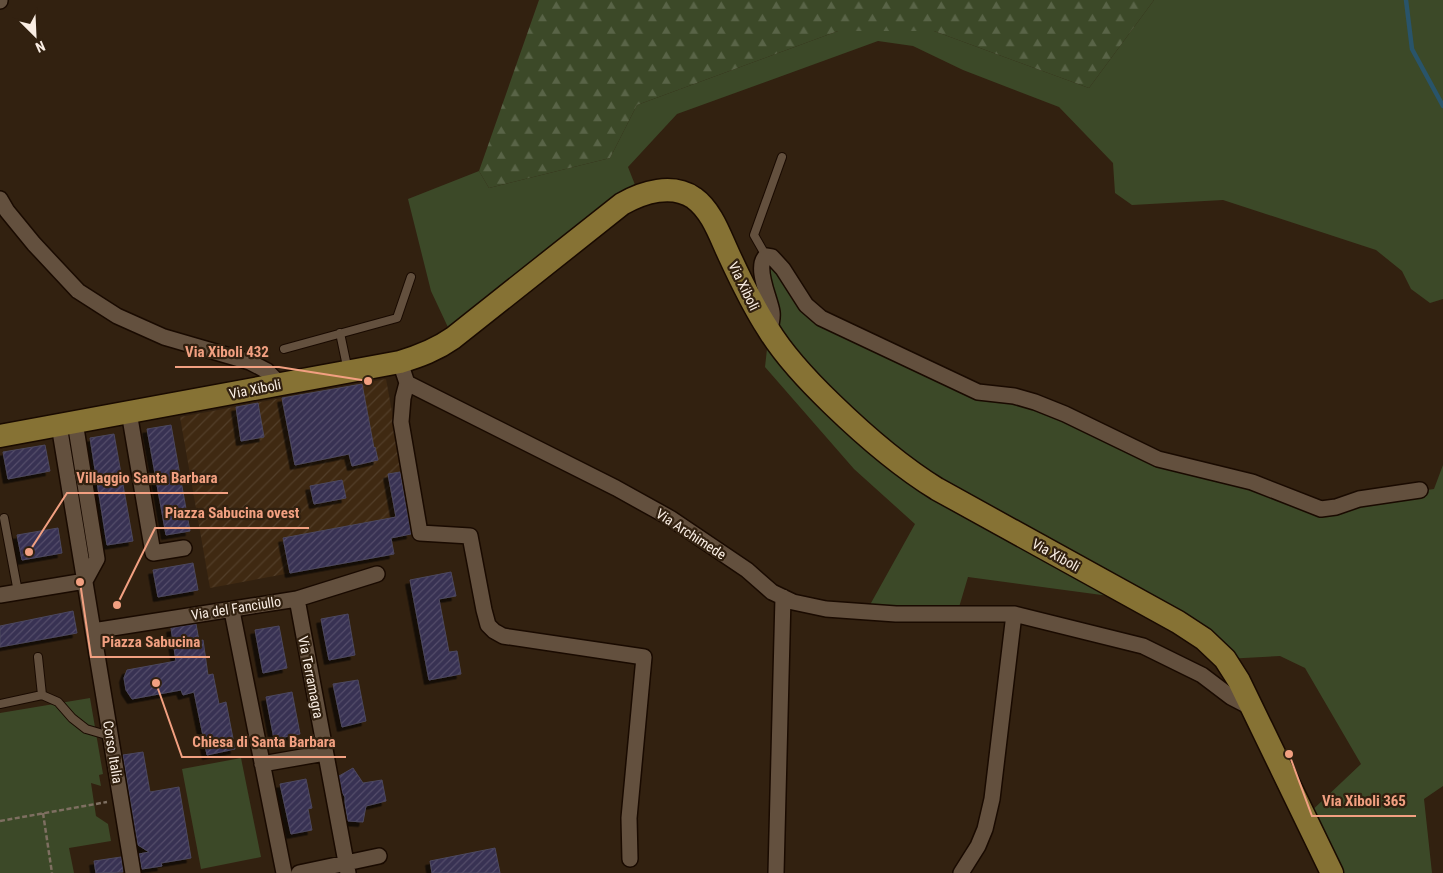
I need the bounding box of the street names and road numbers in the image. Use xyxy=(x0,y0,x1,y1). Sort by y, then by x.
street label: Via Xiboli xyxy=(725,259,763,313)
street label: Via Xiboli xyxy=(228,376,282,402)
street label: Via Archimede xyxy=(653,505,729,563)
street label: Via Xiboli xyxy=(1029,535,1083,575)
street label: Via del Fanciullo xyxy=(190,593,282,623)
street label: Via Terramagra xyxy=(295,634,327,720)
street label: Corso Italia xyxy=(100,719,126,785)

